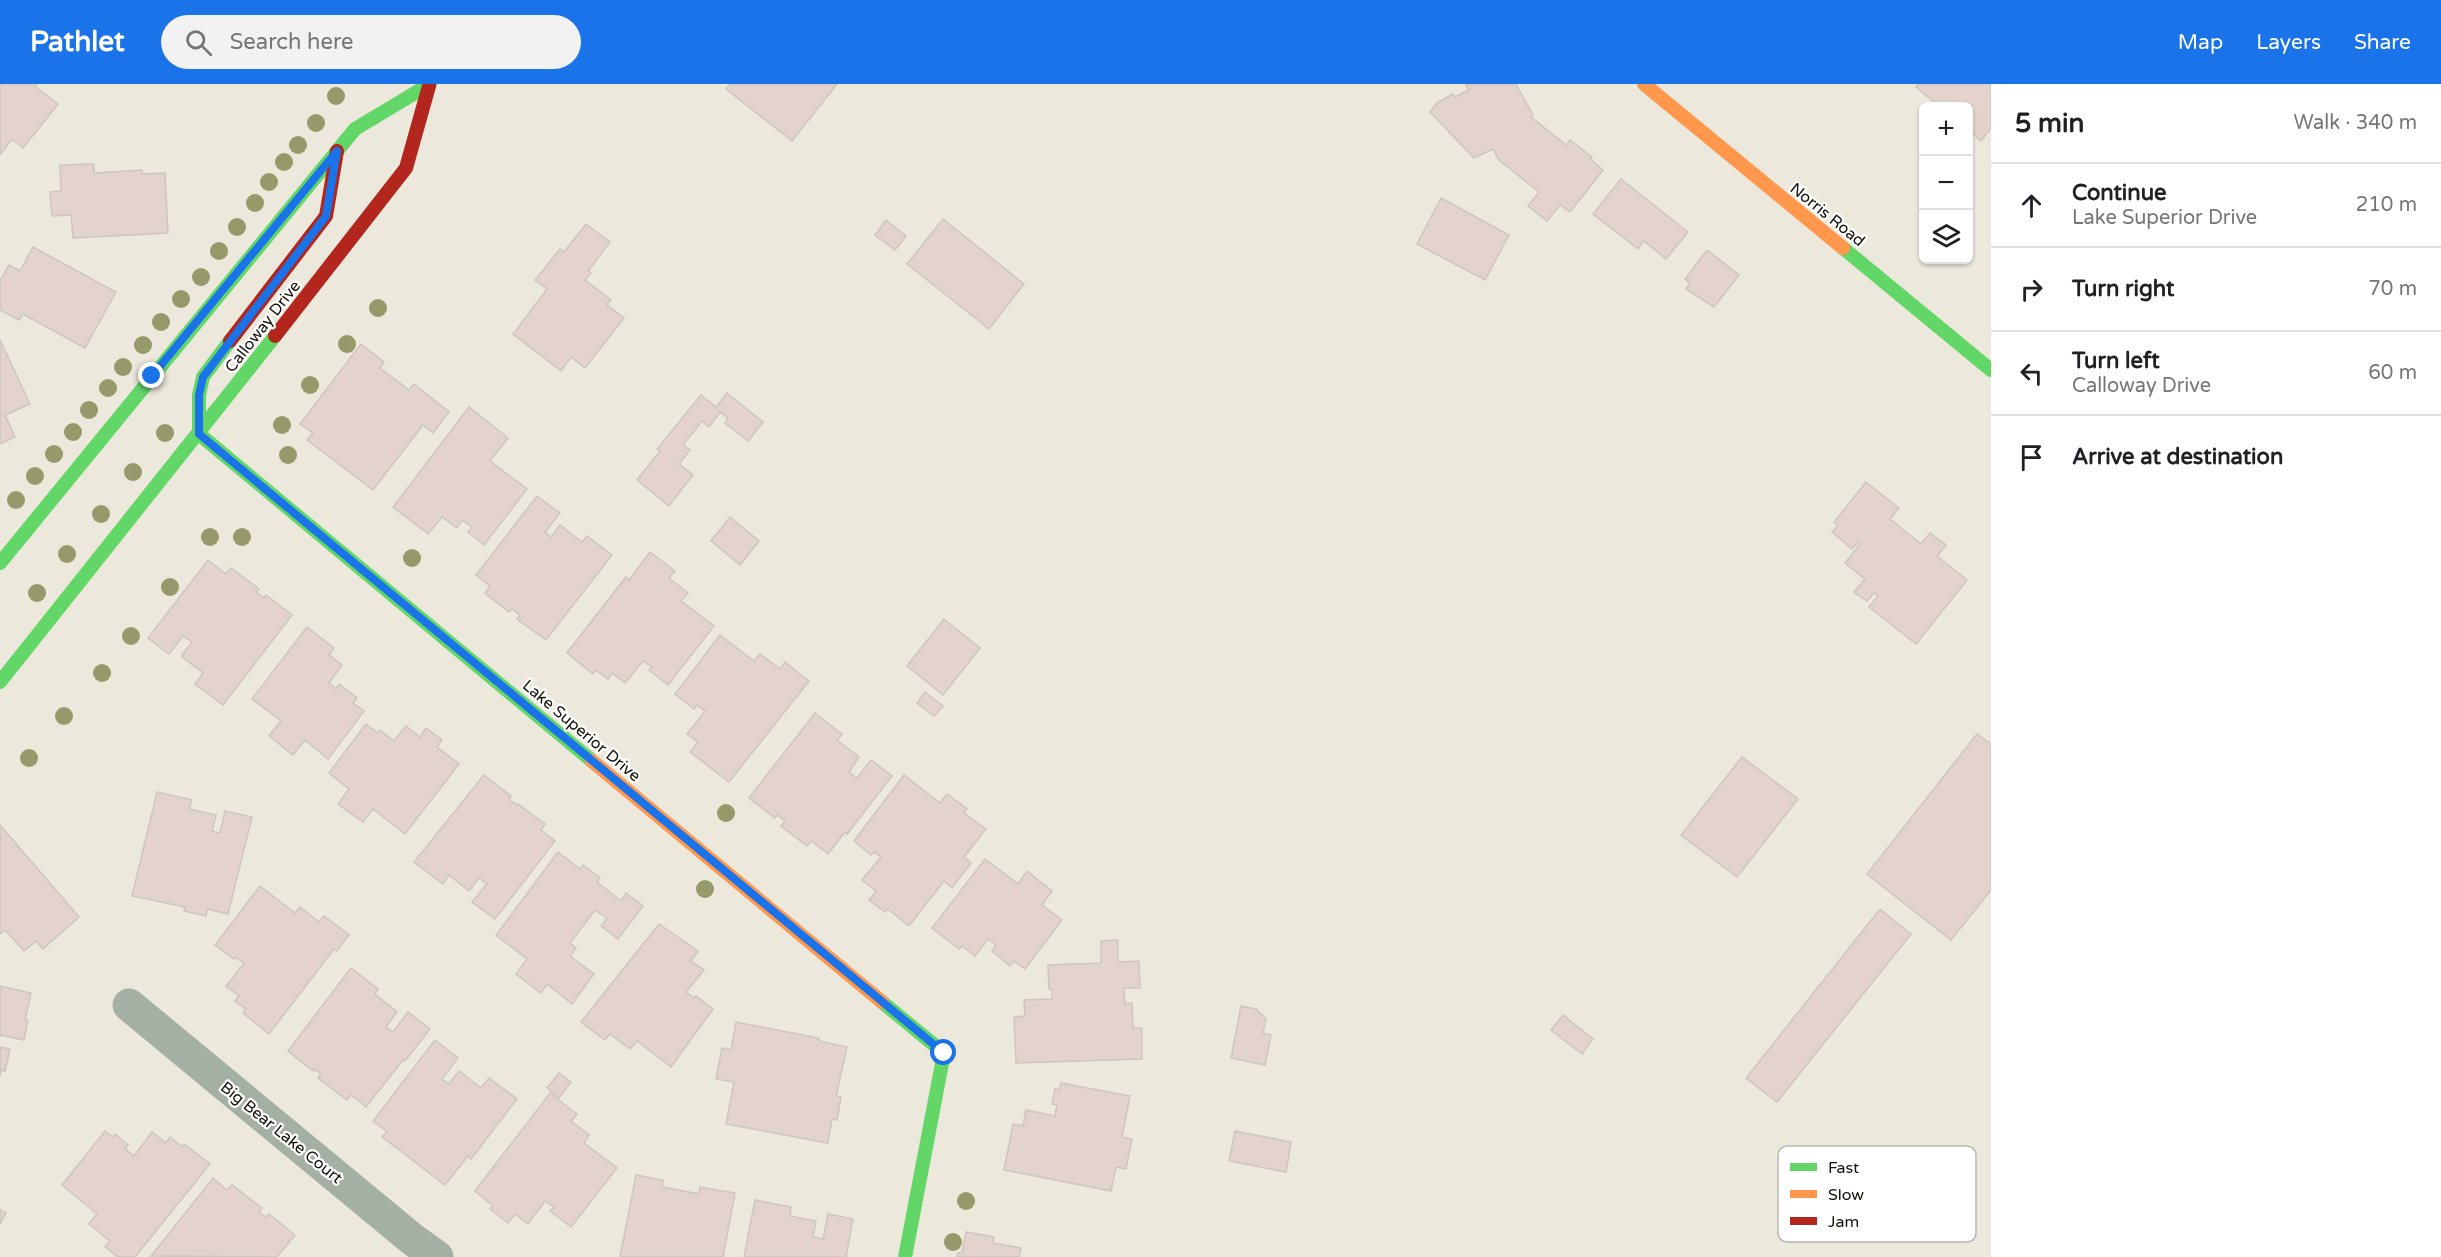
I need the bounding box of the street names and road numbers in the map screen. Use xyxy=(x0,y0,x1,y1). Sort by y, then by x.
street label: Norris Road xyxy=(1786,178,1869,251)
street label: Calloway Drive xyxy=(221,277,305,377)
street label: Lake Superior Drive xyxy=(518,675,645,786)
street label: Big Bear Lake Court xyxy=(216,1077,346,1188)

